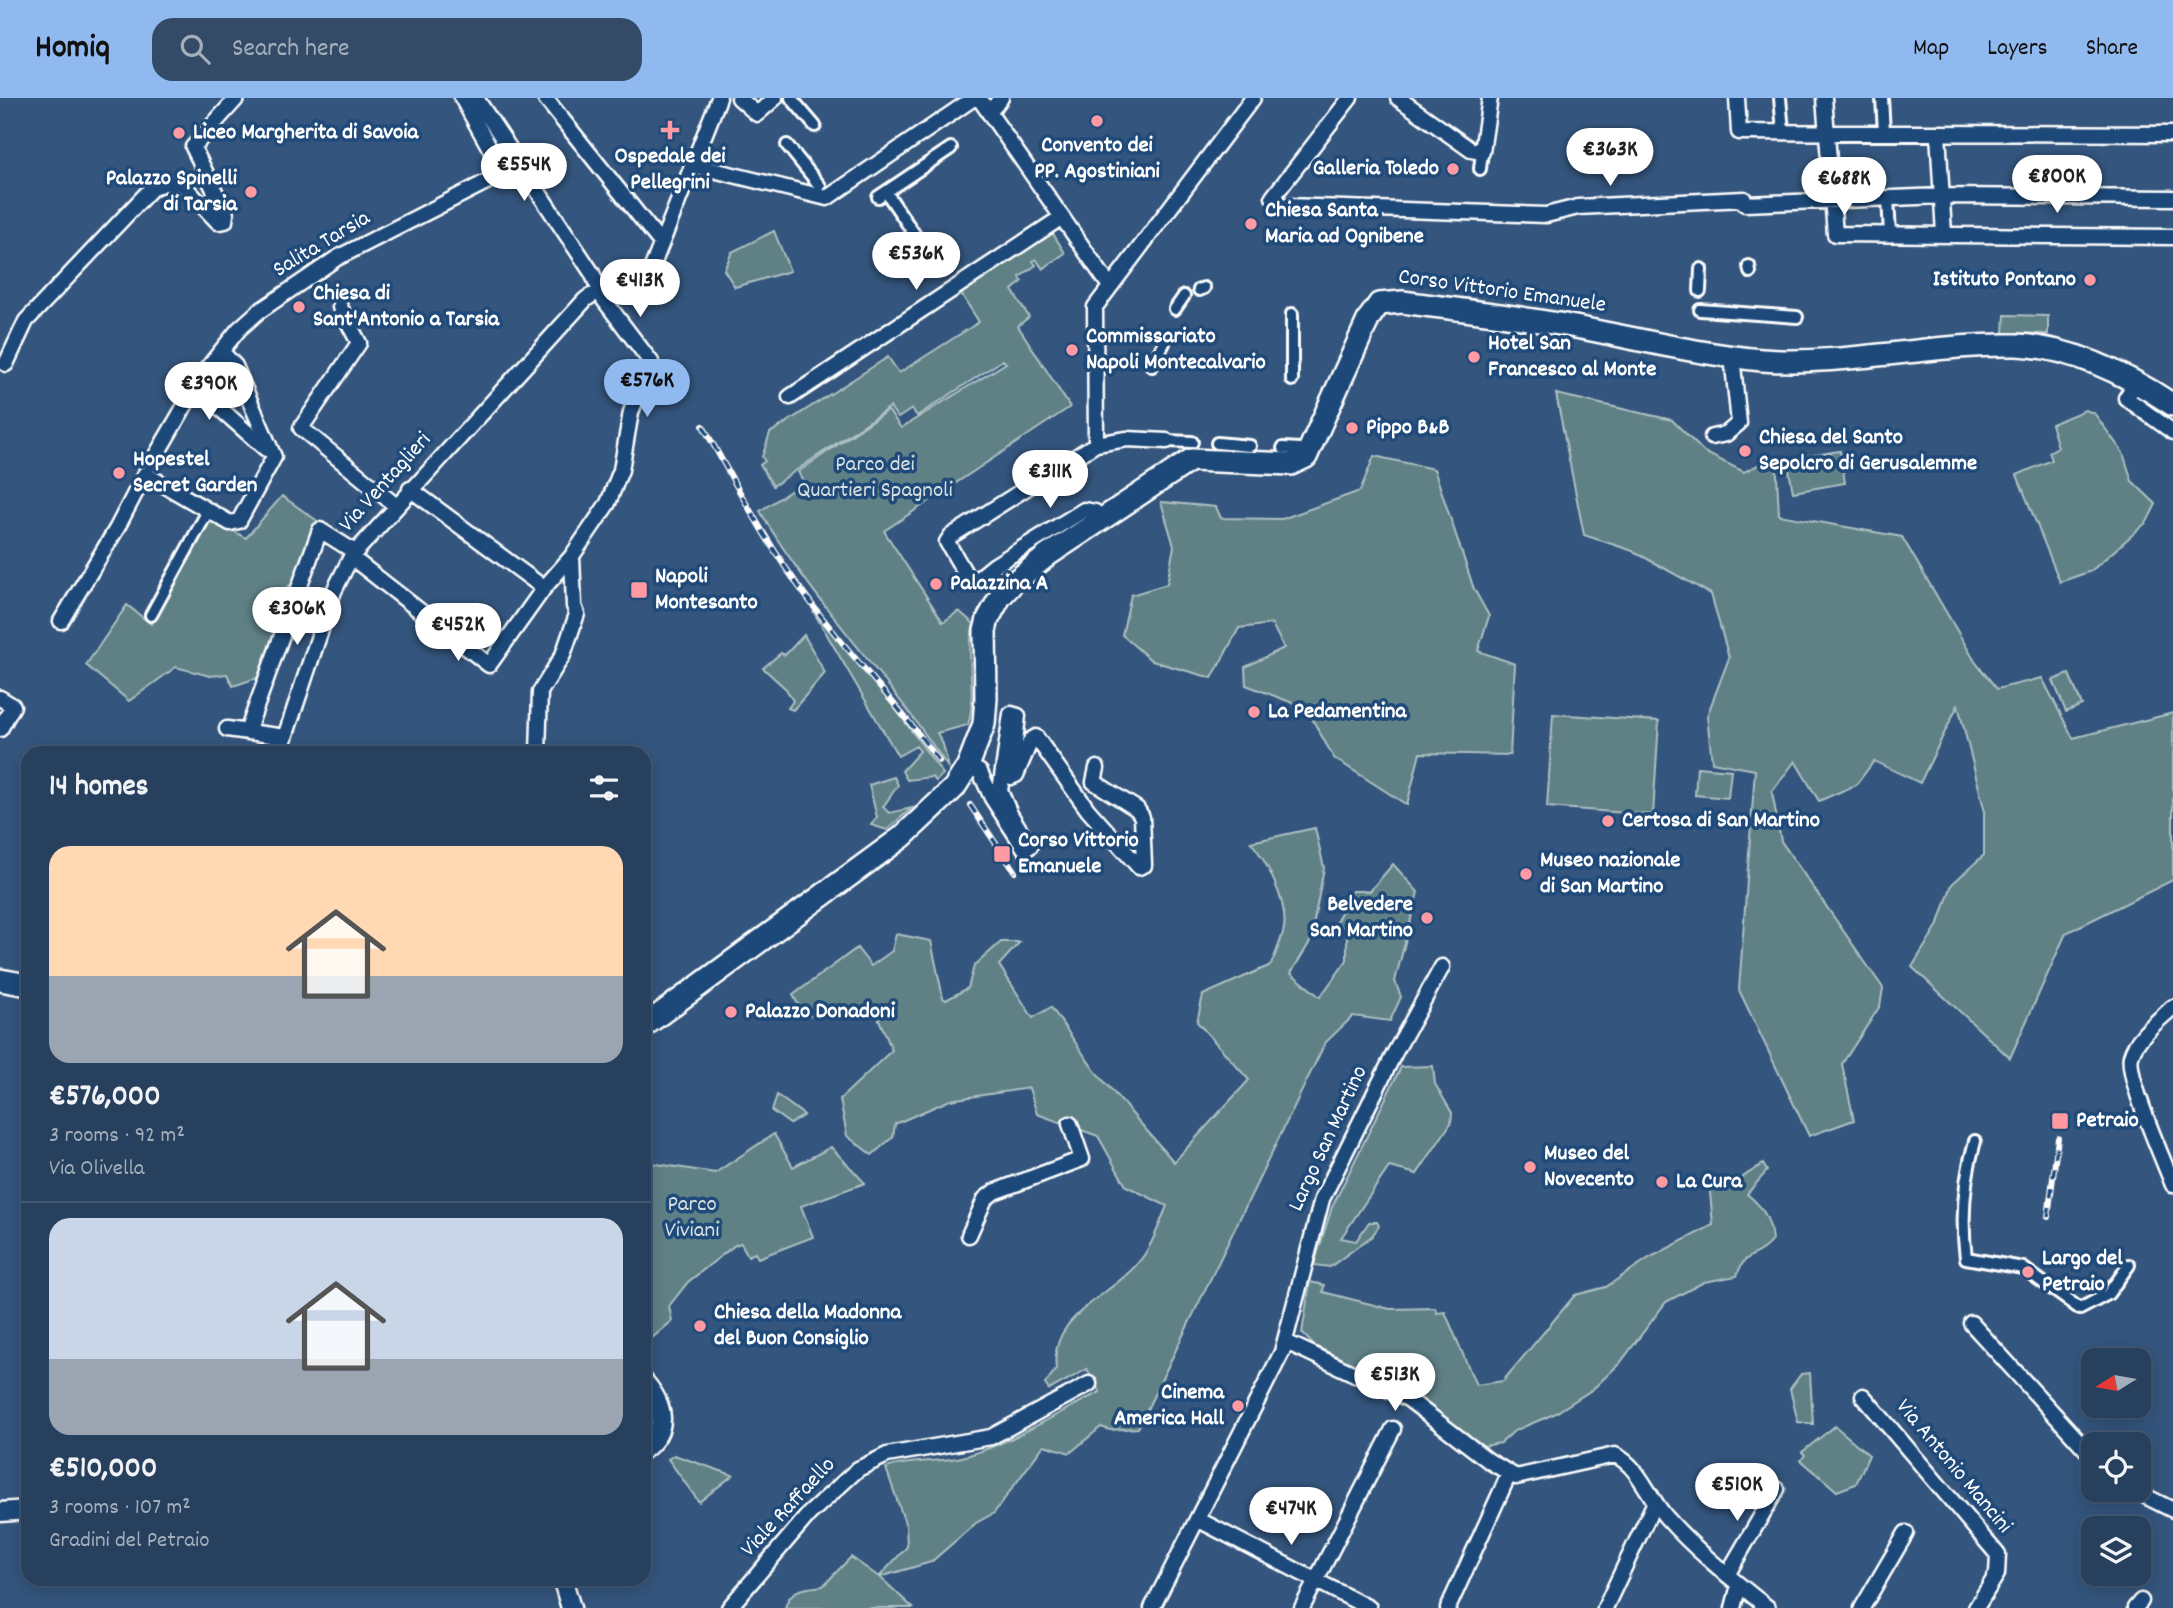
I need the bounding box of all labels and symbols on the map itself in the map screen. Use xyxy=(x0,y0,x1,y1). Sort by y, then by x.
marker: Convento dei PP. Agostiniani xyxy=(1089,113,1105,129)
place label: Liceo Margherita di Savoia xyxy=(193,117,420,150)
marker: Ospedale dei Pellegrini xyxy=(660,120,680,140)
marker: Liceo Margherita di Savoia xyxy=(171,125,187,141)
pin: €363K xyxy=(1561,129,1659,188)
place label: Convento dei PP. Agostiniani xyxy=(1034,130,1161,189)
place label: Ospedale dei Pellegrini xyxy=(614,141,726,200)
pin: €554K xyxy=(475,144,573,203)
place label: Galleria Toledo xyxy=(1313,153,1439,186)
pin: €800K xyxy=(2008,156,2106,215)
pin: €688K xyxy=(1795,158,1893,217)
marker: Galleria Toledo xyxy=(1445,161,1461,177)
place label: Palazzo Spinelli di Tarsia xyxy=(106,163,238,222)
marker: Palazzo Spinelli di Tarsia xyxy=(243,184,259,200)
place label: Chiesa Santa Maria ad Ognibene xyxy=(1265,195,1424,254)
street label: Salita Tarsia xyxy=(267,202,378,287)
marker: Chiesa Santa Maria ad Ognibene xyxy=(1243,216,1259,232)
pin: €536K xyxy=(867,232,965,292)
pin: €413K xyxy=(591,260,689,319)
street label: Corso Vittorio Emanuele xyxy=(1396,261,1608,323)
place label: Istituto Pontano xyxy=(1933,264,2076,297)
marker: Istituto Pontano xyxy=(2082,272,2098,288)
place label: Chiesa di Sant'Antonio a Tarsia xyxy=(313,278,500,337)
marker: Chiesa di Sant'Antonio a Tarsia xyxy=(291,299,307,315)
place label: Commissariato Napoli Montecalvario xyxy=(1086,321,1266,380)
place label: Hotel San Francesco al Monte xyxy=(1488,328,1656,387)
marker: Commissariato Napoli Montecalvario xyxy=(1064,342,1080,358)
marker: Hotel San Francesco al Monte xyxy=(1466,349,1482,365)
pin: €576K xyxy=(598,360,696,419)
pin: €390K xyxy=(160,362,258,422)
place label: Pippo B&B xyxy=(1366,412,1449,445)
marker: Pippo B&B xyxy=(1344,420,1360,436)
place label: Chiesa del Santo Sepolcro di Gerusalemme xyxy=(1759,422,1977,481)
street label: Via Ventaglieri xyxy=(332,426,440,540)
marker: Chiesa del Santo Sepolcro di Gerusalemme xyxy=(1737,443,1753,459)
place label: Hopestel Secret Garden xyxy=(133,444,258,503)
park label: Parco dei Quartieri Spagnoli xyxy=(797,449,953,508)
pin: €311K xyxy=(1001,450,1099,510)
marker: Hopestel Secret Garden xyxy=(111,465,127,481)
place label: Napoli Montesanto xyxy=(655,561,758,620)
place label: Palazzina A xyxy=(950,568,1048,601)
marker: Palazzina A xyxy=(928,576,944,592)
marker: Napoli Montesanto xyxy=(629,580,649,600)
pin: €306K xyxy=(248,588,346,647)
pin: €452K xyxy=(409,603,507,663)
place label: La Pedamentina xyxy=(1268,696,1407,729)
marker: La Pedamentina xyxy=(1246,704,1262,720)
place label: Certosa di San Martino xyxy=(1622,805,1820,838)
marker: Certosa di San Martino xyxy=(1600,813,1616,829)
place label: Corso Vittorio Emanuele xyxy=(1018,825,1139,884)
marker: Corso Vittorio Emanuele xyxy=(992,844,1012,864)
place label: Museo nazionale di San Martino xyxy=(1540,845,1680,904)
marker: Museo nazionale di San Martino xyxy=(1518,866,1534,882)
place label: Belvedere San Martino xyxy=(1310,889,1413,948)
marker: Belvedere San Martino xyxy=(1419,910,1435,926)
place label: Palazzo Donadoni xyxy=(745,996,896,1029)
marker: Palazzo Donadoni xyxy=(723,1004,739,1020)
street label: Largo San Martino xyxy=(1281,1061,1377,1217)
place label: Petraio xyxy=(2076,1105,2139,1138)
marker: Petraio xyxy=(2050,1111,2070,1131)
place label: Museo del Novecento xyxy=(1544,1138,1634,1197)
marker: Museo del Novecento xyxy=(1522,1159,1538,1175)
place label: La Cura xyxy=(1676,1166,1743,1199)
marker: La Cura xyxy=(1654,1174,1670,1190)
park label: Parco Viviani xyxy=(665,1189,719,1248)
place label: Largo del Petraio xyxy=(2042,1243,2123,1302)
marker: Largo del Petraio xyxy=(2020,1264,2036,1280)
place label: Chiesa della Madonna del Buon Consiglio xyxy=(714,1297,902,1356)
marker: Chiesa della Madonna del Buon Consiglio xyxy=(692,1318,708,1334)
north arrow xyxy=(2081,1348,2151,1418)
pin: €513K xyxy=(1346,1354,1444,1413)
place label: Cinema America Hall xyxy=(1114,1377,1225,1436)
street label: Via Antonio Mancini xyxy=(1887,1393,2019,1541)
marker: Cinema America Hall xyxy=(1230,1398,1246,1414)
street label: Viale Raffaello xyxy=(734,1450,844,1566)
pin: €510K xyxy=(1688,1464,1786,1523)
pin: €474K xyxy=(1242,1488,1340,1547)

